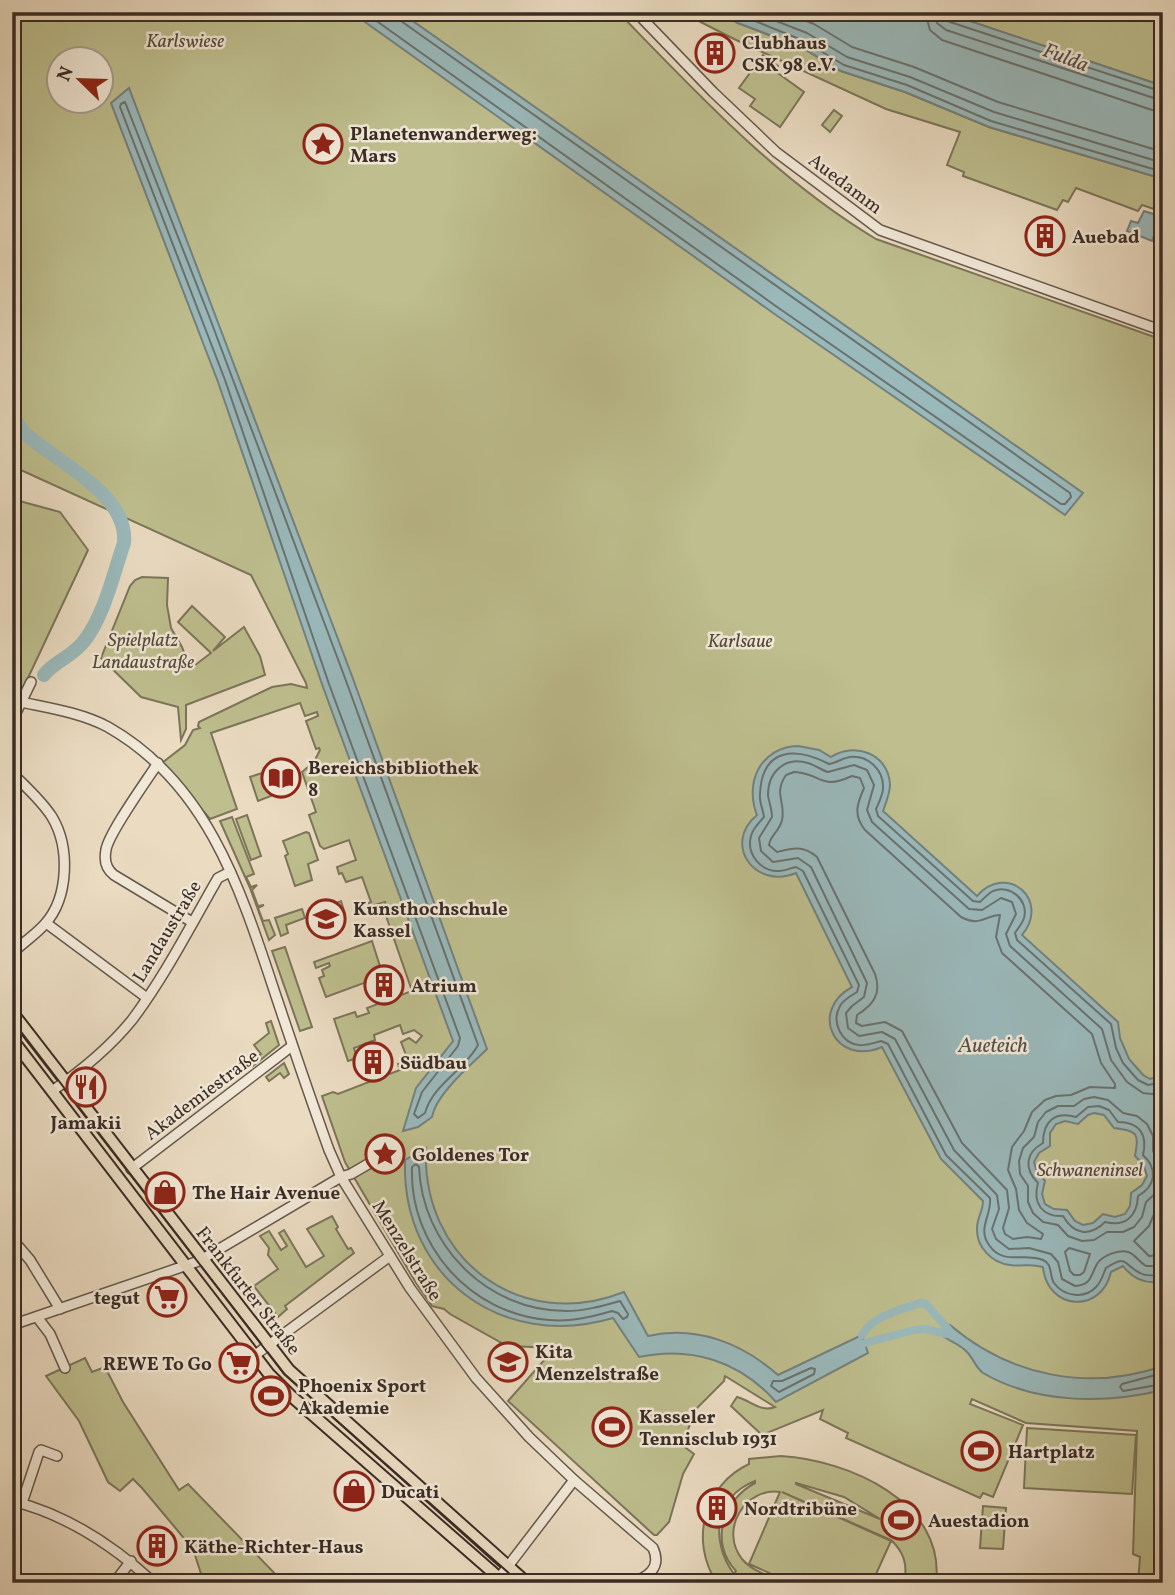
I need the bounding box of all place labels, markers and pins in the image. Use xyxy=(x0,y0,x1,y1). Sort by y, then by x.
place label: Clubhaus CSK 98 e.V. xyxy=(742,31,837,79)
building icon: Clubhaus CSK 98 e.V. xyxy=(694,32,736,74)
place label: Planetenwanderweg: Mars xyxy=(350,122,537,170)
place icon: Planetenwanderweg: Mars xyxy=(302,123,344,165)
building icon: Auebad xyxy=(1024,215,1066,257)
place label: Auebad xyxy=(1072,225,1140,251)
place label: Bereichsbibliothek 8 xyxy=(308,756,479,804)
library icon: Bereichsbibliothek 8 xyxy=(260,757,302,799)
place label: Kunsthochschule Kassel xyxy=(353,897,508,945)
school or university icon: Kunsthochschule Kassel xyxy=(305,898,347,940)
building icon: Atrium xyxy=(363,964,405,1006)
place label: Atrium xyxy=(411,974,477,1000)
building icon: Südbau xyxy=(352,1041,394,1083)
place label: Südbau xyxy=(400,1051,467,1077)
restaurant icon: Jamakii xyxy=(65,1066,107,1108)
place label: Jamakii xyxy=(50,1111,122,1137)
place icon: Goldenes Tor xyxy=(364,1133,406,1175)
place label: Goldenes Tor xyxy=(412,1143,529,1169)
shop icon: The Hair Avenue xyxy=(144,1171,186,1213)
place label: The Hair Avenue xyxy=(192,1181,340,1207)
supermarket icon: tegut xyxy=(146,1276,188,1318)
place label: tegut xyxy=(94,1286,140,1312)
place label: Kita Menzelstraße xyxy=(535,1340,659,1388)
school or university icon: Kita Menzelstraße xyxy=(487,1341,529,1383)
supermarket icon: REWE To Go xyxy=(218,1342,260,1384)
place label: REWE To Go xyxy=(103,1352,212,1378)
place label: Phoenix Sport Akademie xyxy=(298,1374,426,1422)
sports icon: Phoenix Sport Akademie xyxy=(250,1375,292,1417)
place label: Kasseler Tennisclub 1931 xyxy=(639,1405,777,1453)
sports icon: Kasseler Tennisclub 1931 xyxy=(591,1406,633,1448)
sports icon: Hartplatz xyxy=(960,1430,1002,1472)
place label: Hartplatz xyxy=(1008,1440,1095,1466)
shop icon: Ducati xyxy=(333,1470,375,1512)
place label: Ducati xyxy=(381,1480,440,1506)
building icon: Nordtribüne xyxy=(696,1487,738,1529)
place label: Nordtribüne xyxy=(744,1497,857,1523)
sports icon: Auestadion xyxy=(880,1499,922,1541)
place label: Auestadion xyxy=(928,1509,1030,1535)
building icon: Käthe-Richter-Haus xyxy=(136,1525,178,1567)
place label: Käthe-Richter-Haus xyxy=(184,1535,364,1561)

